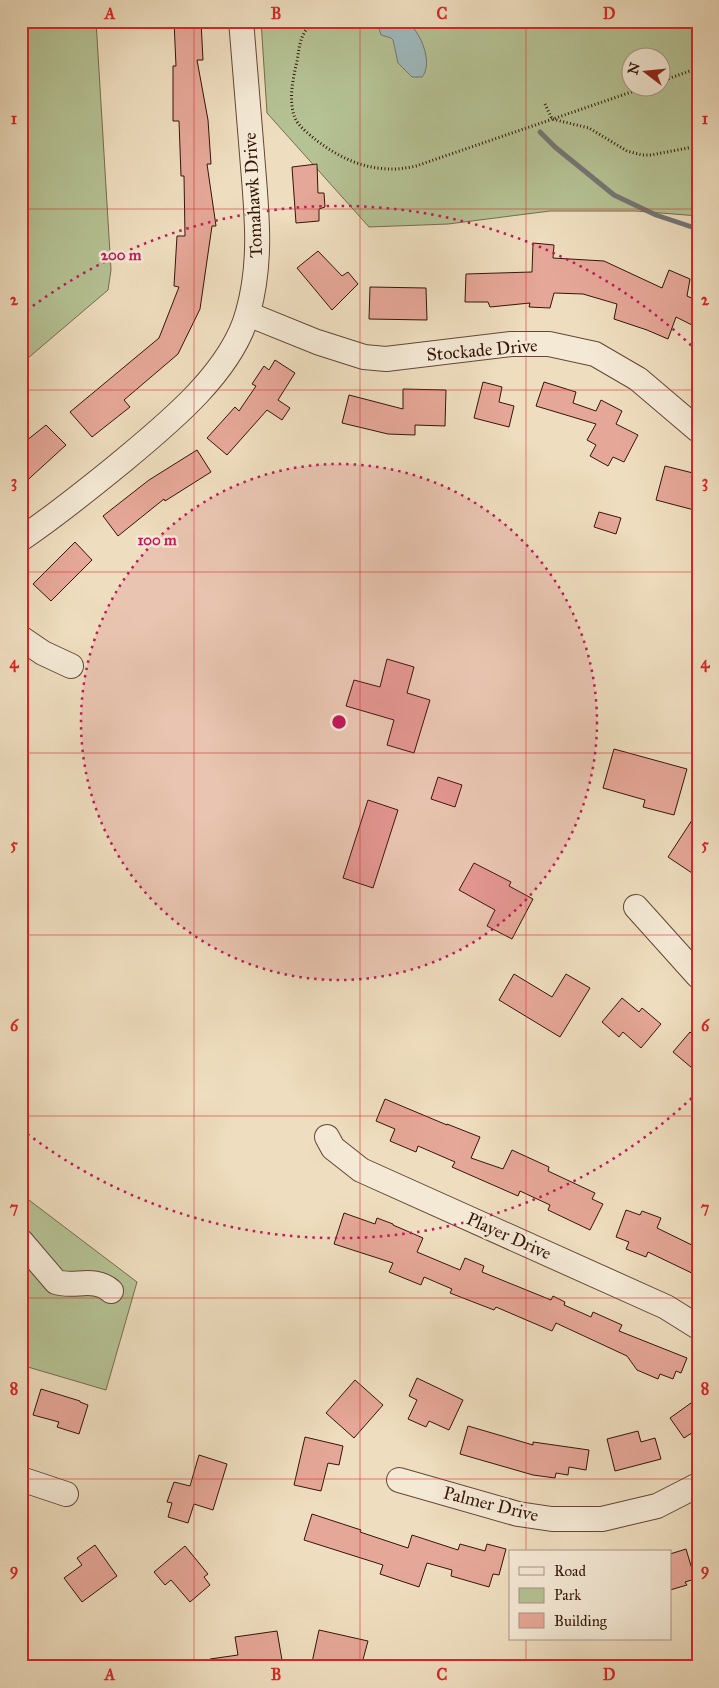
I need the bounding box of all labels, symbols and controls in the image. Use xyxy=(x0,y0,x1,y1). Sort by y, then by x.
text: A xyxy=(104,4,116,23)
text: B xyxy=(271,4,281,23)
text: C xyxy=(437,4,448,23)
text: D xyxy=(603,4,616,23)
north arrow xyxy=(622,48,672,98)
text: N xyxy=(624,60,644,77)
text: 1 xyxy=(11,109,18,128)
text: 1 xyxy=(702,109,709,128)
street label: Tomahawk Drive xyxy=(239,132,267,258)
text: 200 m xyxy=(101,246,142,264)
text: 2 xyxy=(10,290,19,309)
text: 2 xyxy=(701,290,710,309)
street label: Stockade Drive xyxy=(425,334,539,366)
text: 3 xyxy=(11,472,17,492)
text: 3 xyxy=(702,472,708,492)
text: 100 m xyxy=(137,531,177,549)
text: 4 xyxy=(10,653,20,673)
text: 4 xyxy=(701,653,711,673)
centre of rings xyxy=(330,713,348,731)
text: 5 xyxy=(10,835,18,854)
text: 5 xyxy=(701,835,709,854)
text: 6 xyxy=(10,1016,19,1035)
text: 6 xyxy=(701,1016,710,1035)
text: 7 xyxy=(10,1198,19,1217)
text: 7 xyxy=(701,1198,710,1217)
street label: Player Drive xyxy=(463,1208,555,1264)
text: 8 xyxy=(10,1379,18,1398)
text: 8 xyxy=(701,1379,709,1398)
street label: Palmer Drive xyxy=(441,1482,541,1526)
legend xyxy=(509,1550,672,1640)
text: 9 xyxy=(10,1560,18,1580)
text: 9 xyxy=(701,1560,709,1580)
text: Road xyxy=(554,1562,586,1580)
text: Park xyxy=(554,1586,581,1604)
text: Building xyxy=(554,1612,608,1630)
text: A xyxy=(104,1665,116,1684)
text: B xyxy=(271,1665,281,1684)
text: C xyxy=(437,1665,448,1684)
text: D xyxy=(603,1665,616,1684)

